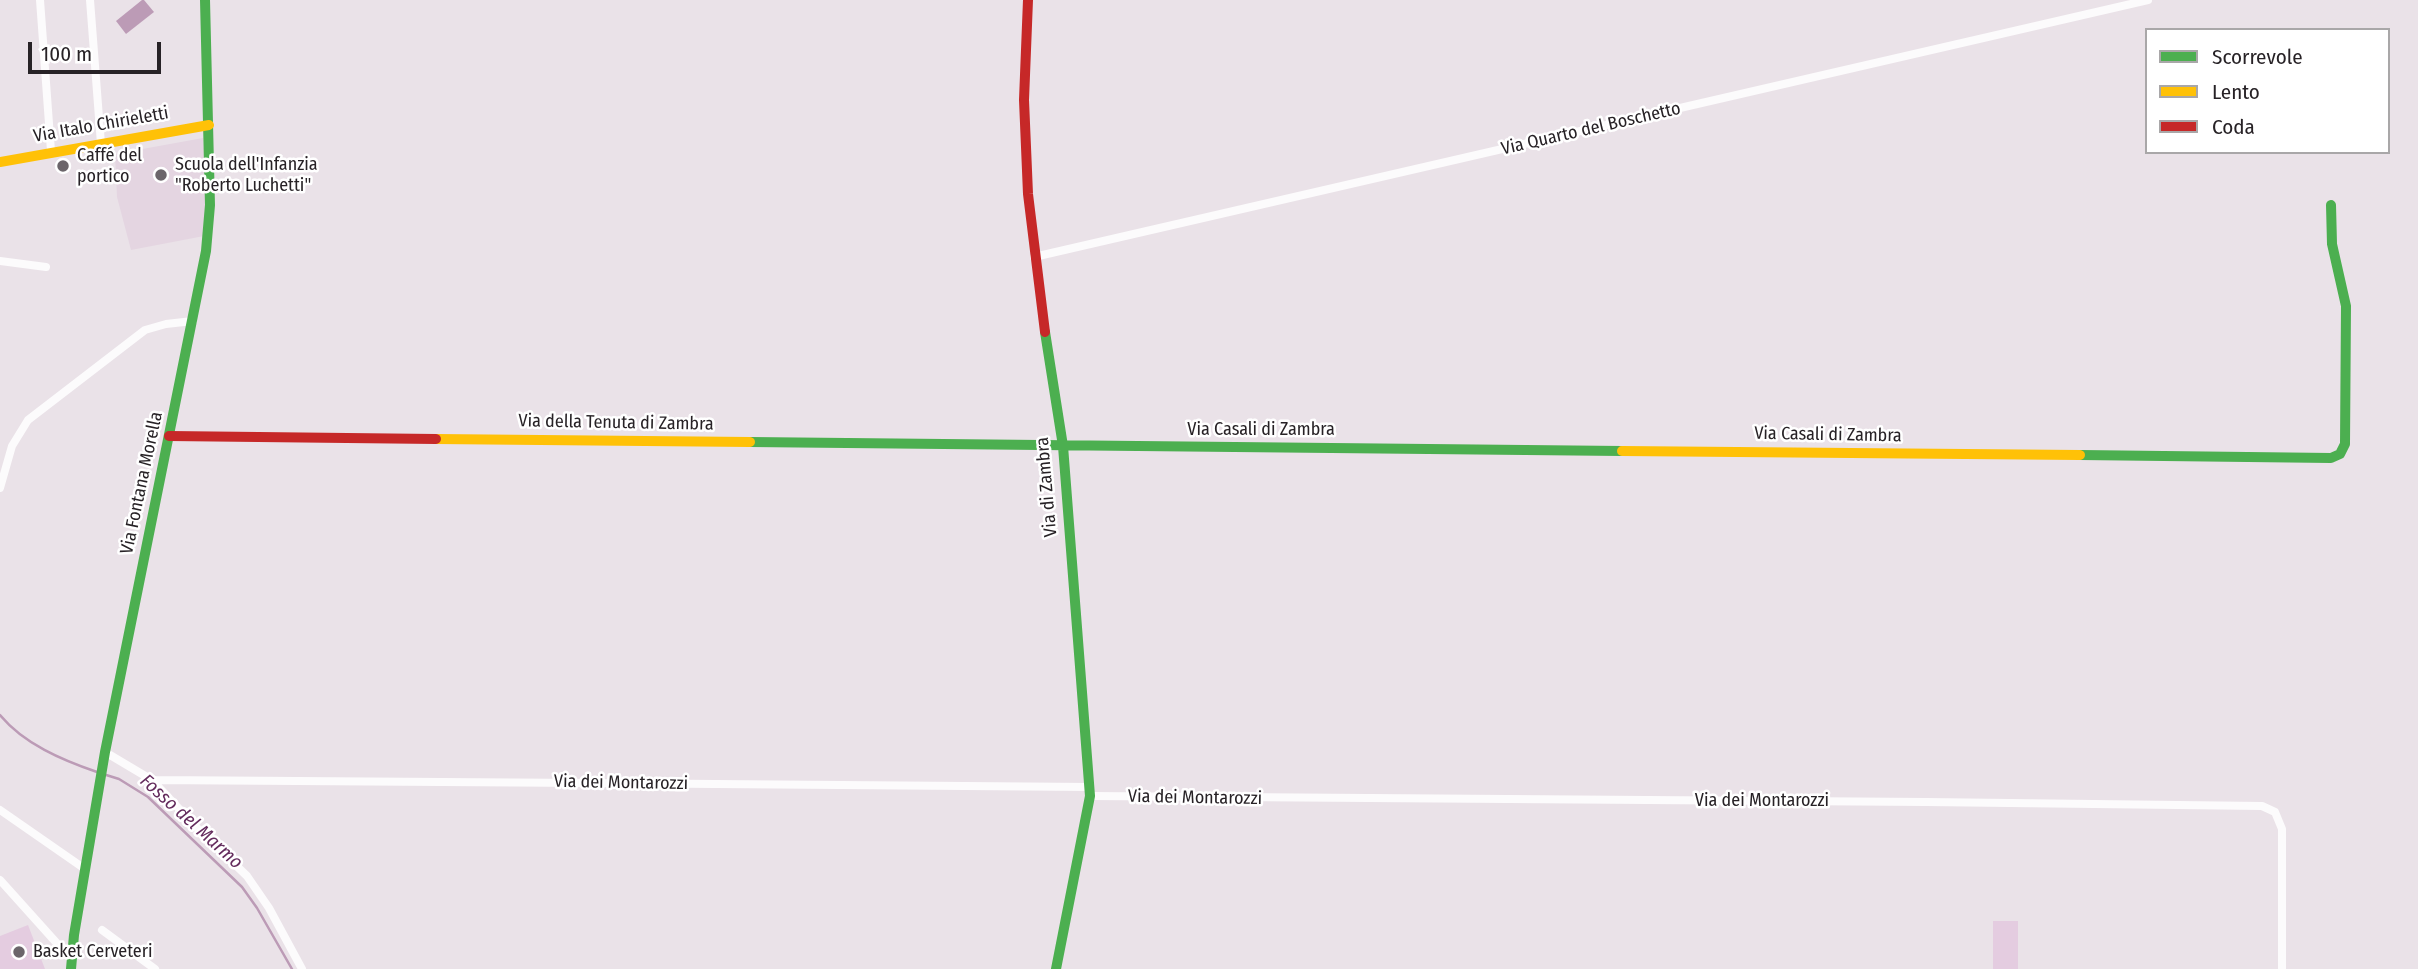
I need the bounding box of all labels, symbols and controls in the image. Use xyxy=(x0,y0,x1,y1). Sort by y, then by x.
scale bar xyxy=(32,28,164,72)
legend xyxy=(2145,28,2390,154)
text: 100 m xyxy=(41,41,92,67)
text: Scorrevole xyxy=(2212,44,2303,70)
text: Lento xyxy=(2212,79,2260,105)
street label: Via Quarto del Boschetto xyxy=(1499,98,1683,160)
street label: Via Italo Chirieletti xyxy=(32,102,170,148)
text: Coda xyxy=(2212,114,2255,140)
place label: Caffé del portico xyxy=(77,145,142,188)
place label: Scuola dell'Infanzia "Roberto Luchetti" xyxy=(175,154,318,196)
marker: Caffé del portico xyxy=(55,158,71,174)
marker: Scuola dell'Infanzia "Roberto Luchetti" xyxy=(153,167,169,183)
street label: Via Fontana Morella xyxy=(116,410,168,556)
street label: Via della Tenuta di Zambra xyxy=(518,410,714,436)
street label: Via Casali di Zambra xyxy=(1187,419,1335,441)
street label: Via Casali di Zambra xyxy=(1754,423,1902,447)
street label: Via di Zambra xyxy=(1032,436,1062,538)
water label: Fosso del Marmo xyxy=(135,770,247,874)
street label: Via dei Montarozzi xyxy=(554,771,688,795)
street label: Via dei Montarozzi xyxy=(1128,786,1262,810)
street label: Via dei Montarozzi xyxy=(1695,790,1829,812)
place label: Basket Cerveteri xyxy=(33,941,153,963)
marker: Basket Cerveteri xyxy=(11,944,27,960)

